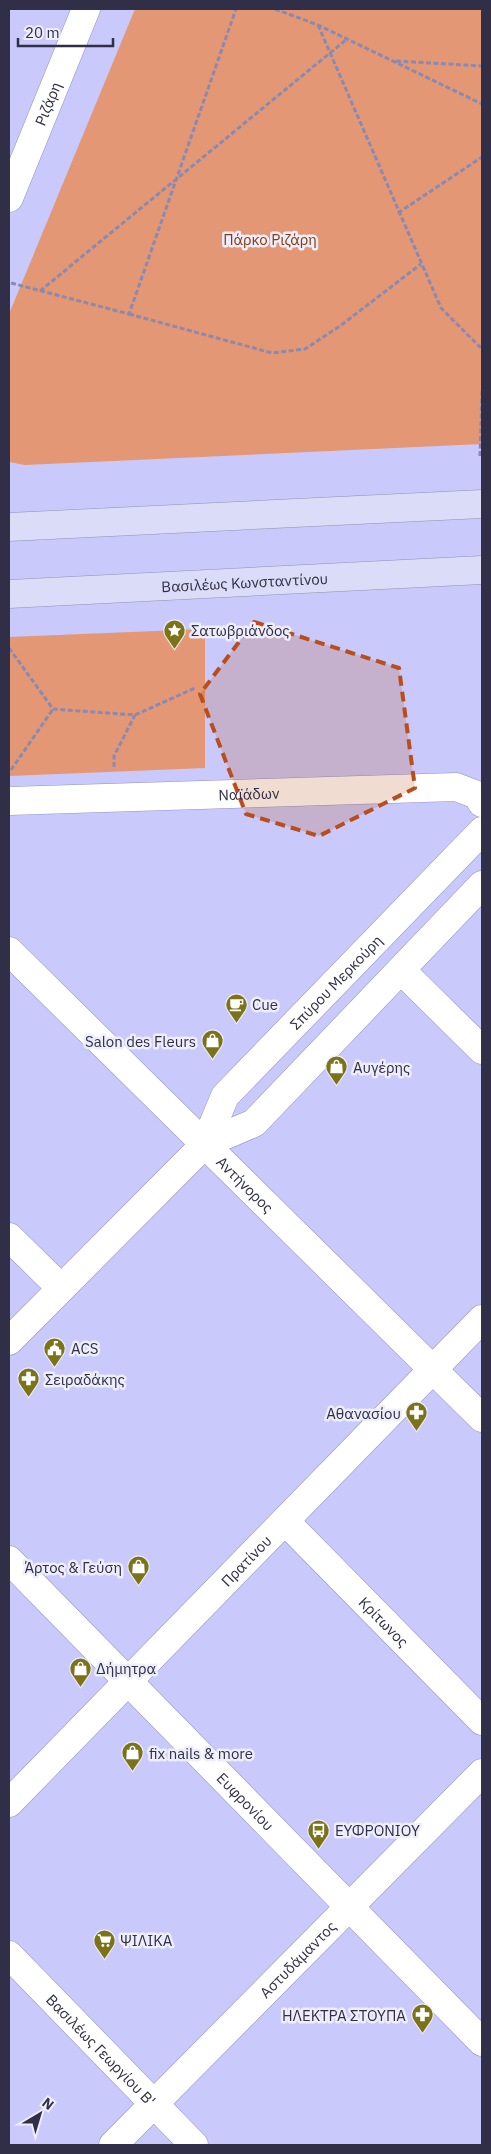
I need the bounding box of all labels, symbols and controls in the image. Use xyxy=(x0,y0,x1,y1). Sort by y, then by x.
scale bar xyxy=(18,15,112,47)
text: 20 m xyxy=(25,23,60,42)
street label: Ριζάρη xyxy=(30,79,65,128)
park label: Πάρκο Ριζάρη xyxy=(223,230,317,249)
street label: Βασιλέως Κωνσταντίνου xyxy=(161,568,329,596)
place icon: Σατωβριάνδος xyxy=(163,618,187,649)
place label: Σατωβριάνδος xyxy=(191,621,290,640)
street label: Ναϊάδων xyxy=(218,783,280,804)
street label: Σπύρου Μερκούρη xyxy=(285,931,386,1033)
cafe icon: Cue xyxy=(224,992,248,1023)
place label: Cue xyxy=(252,995,278,1014)
shop icon: Salon des Fleurs xyxy=(200,1029,224,1060)
place label: Salon des Fleurs xyxy=(85,1032,196,1051)
shop icon: Αυγέρης xyxy=(325,1055,349,1086)
place label: Αυγέρης xyxy=(353,1058,410,1077)
street label: Αντήνορος xyxy=(213,1152,278,1217)
public building icon: ACS xyxy=(43,1336,67,1367)
place label: ACS xyxy=(71,1339,98,1358)
pharmacy icon: Σειραδάκης xyxy=(17,1367,41,1398)
place label: Σειραδάκης xyxy=(45,1370,125,1389)
pharmacy icon: Αθανασίου xyxy=(405,1401,429,1432)
place label: Αθανασίου xyxy=(326,1404,401,1423)
street label: Πρατίνου xyxy=(217,1531,275,1590)
shop icon: Άρτος & Γεύση xyxy=(126,1555,150,1586)
place label: Άρτος & Γεύση xyxy=(25,1558,122,1577)
street label: Κρίτωνος xyxy=(355,1592,413,1651)
shop icon: Δήμητρα xyxy=(68,1656,92,1687)
place label: Δήμητρα xyxy=(96,1659,156,1678)
shop icon: fix nails & more xyxy=(121,1741,145,1772)
place label: fix nails & more xyxy=(149,1744,253,1763)
street label: Ευφρονίου xyxy=(213,1768,278,1834)
bus stop icon: ΕΥΦΡΟΝΙΟΥ xyxy=(307,1818,331,1849)
place label: ΕΥΦΡΟΝΙΟΥ xyxy=(335,1821,420,1840)
street label: Αστυδάμαντος xyxy=(255,1916,340,2002)
supermarket icon: ΨΙΛΙΚΑ xyxy=(92,1928,116,1959)
place label: ΨΙΛΙΚΑ xyxy=(120,1931,173,1950)
street label: Βασιλέως Γεωργίου Β' xyxy=(42,1990,160,2110)
pharmacy icon: ΗΛΕΚΤΡΑ ΣΤΟΥΠΑ xyxy=(410,2003,434,2034)
place label: ΗΛΕΚΤΡΑ ΣΤΟΥΠΑ xyxy=(282,2006,406,2025)
north arrow xyxy=(15,2089,65,2139)
text: N xyxy=(38,2094,58,2114)

